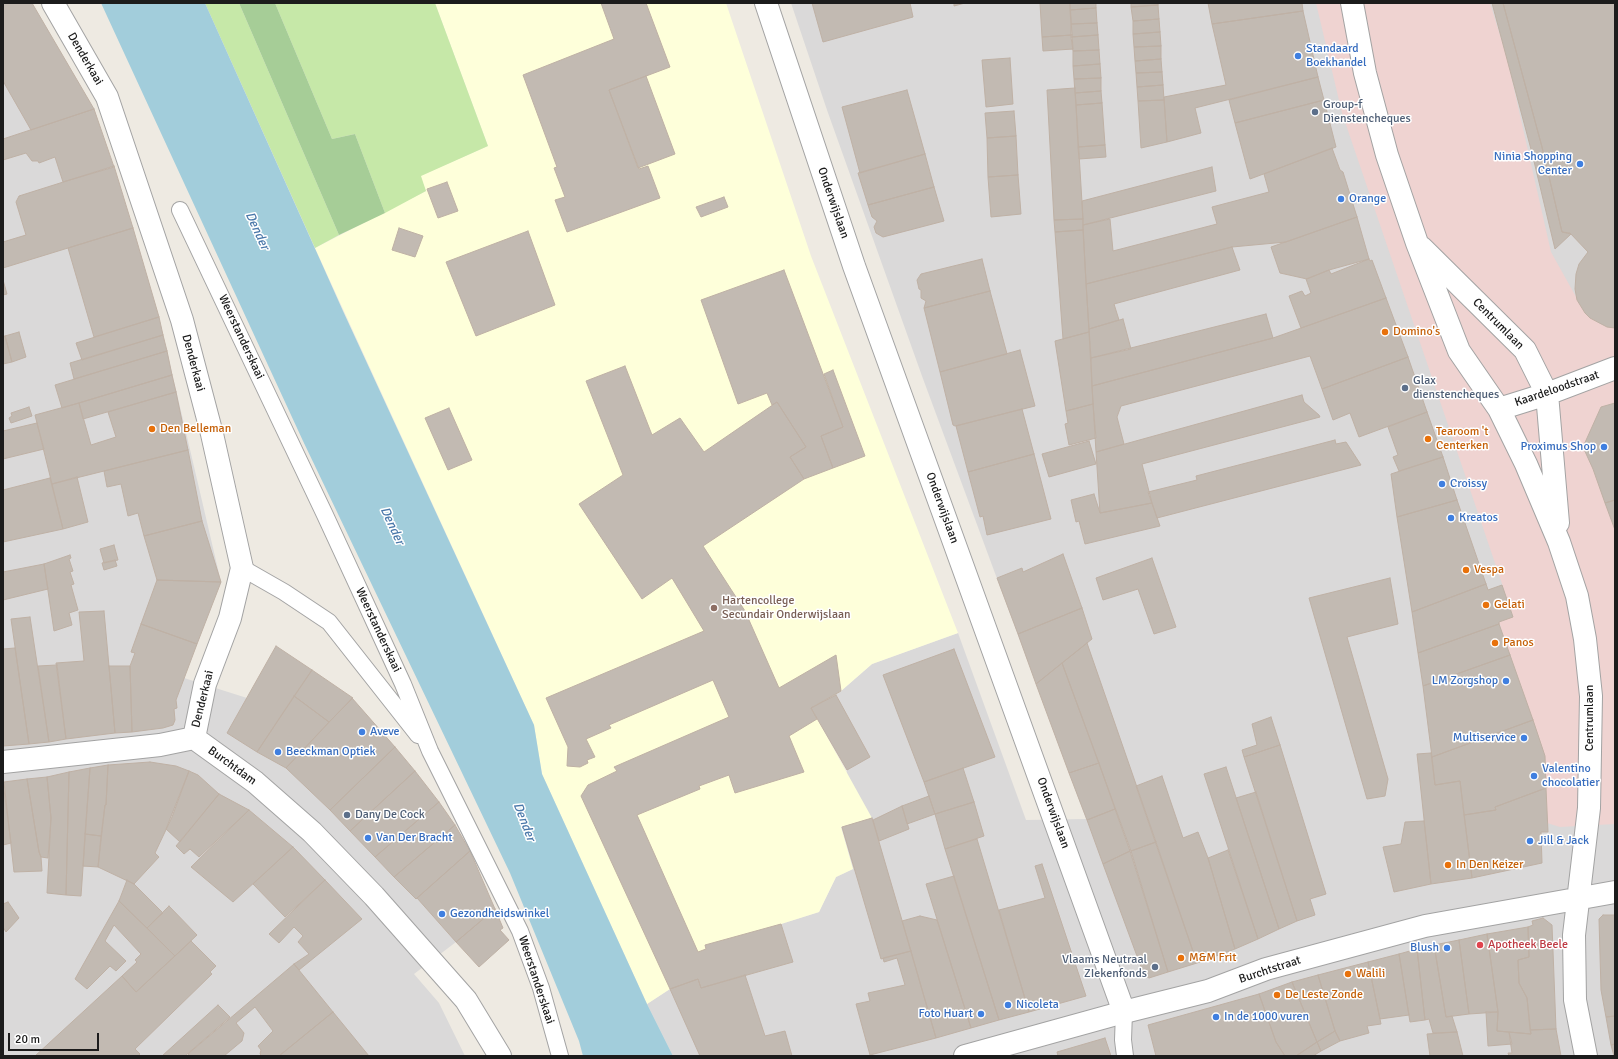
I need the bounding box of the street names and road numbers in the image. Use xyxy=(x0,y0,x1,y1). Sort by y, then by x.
street label: Denderkaai xyxy=(64,30,106,88)
street label: Onderwijslaan xyxy=(814,165,852,241)
street label: Weerstanderskaai xyxy=(215,292,267,382)
street label: Centrumlaan xyxy=(1469,295,1527,353)
street label: Denderkaai xyxy=(178,333,208,393)
street label: Kaardeloodstraat xyxy=(1513,368,1601,410)
street label: Onderwijslaan xyxy=(923,471,961,545)
street label: Weerstanderskaai xyxy=(352,585,404,675)
street label: Denderkaai xyxy=(189,669,217,729)
street label: Centrumlaan xyxy=(1583,685,1597,751)
street label: Burchtdam xyxy=(205,744,259,788)
street label: Onderwijslaan xyxy=(1034,776,1072,850)
street label: Weerstanderskaai xyxy=(515,934,557,1026)
street label: Burchtstraat xyxy=(1237,953,1303,987)

